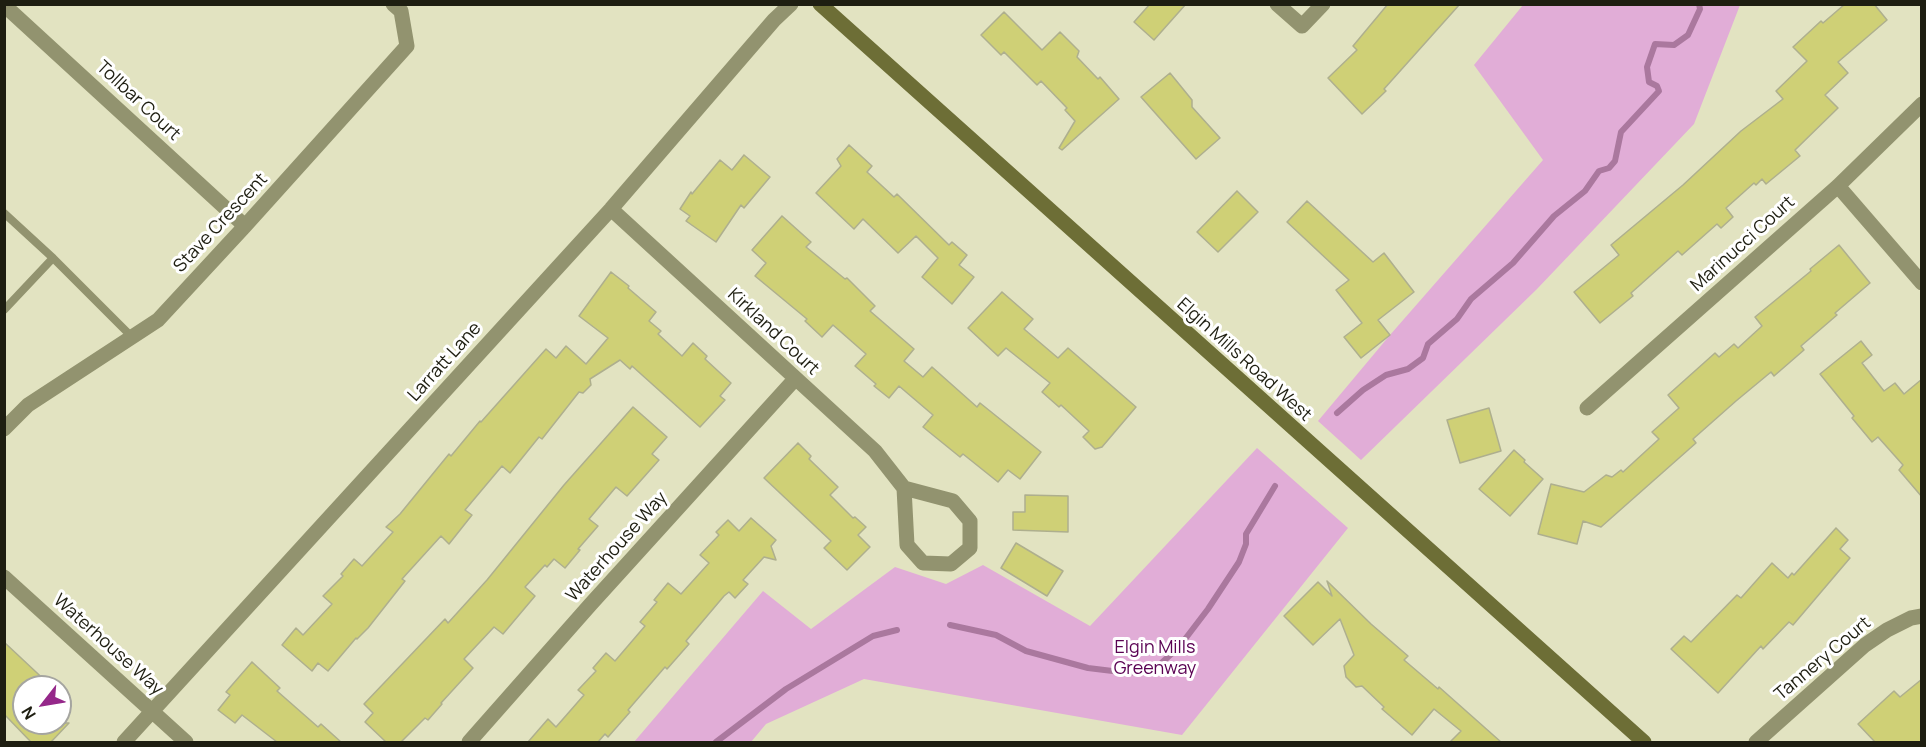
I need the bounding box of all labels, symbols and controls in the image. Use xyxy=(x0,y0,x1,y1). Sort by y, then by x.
street label: Tollbar Court xyxy=(92,57,184,145)
street label: Stave Crescent xyxy=(170,169,272,277)
street label: Marinucci Court xyxy=(1687,192,1799,296)
street label: Kirkland Court xyxy=(723,284,823,380)
street label: Elgin Mills Road West xyxy=(1172,294,1316,426)
street label: Larratt Lane xyxy=(404,318,486,406)
street label: Waterhouse Way xyxy=(562,488,672,606)
street label: Waterhouse Way xyxy=(49,590,167,700)
street label: Tannery Court xyxy=(1771,613,1875,705)
park label: Elgin Mills Greenway xyxy=(1114,637,1196,680)
north arrow xyxy=(12,675,72,735)
text: N xyxy=(16,703,41,724)

